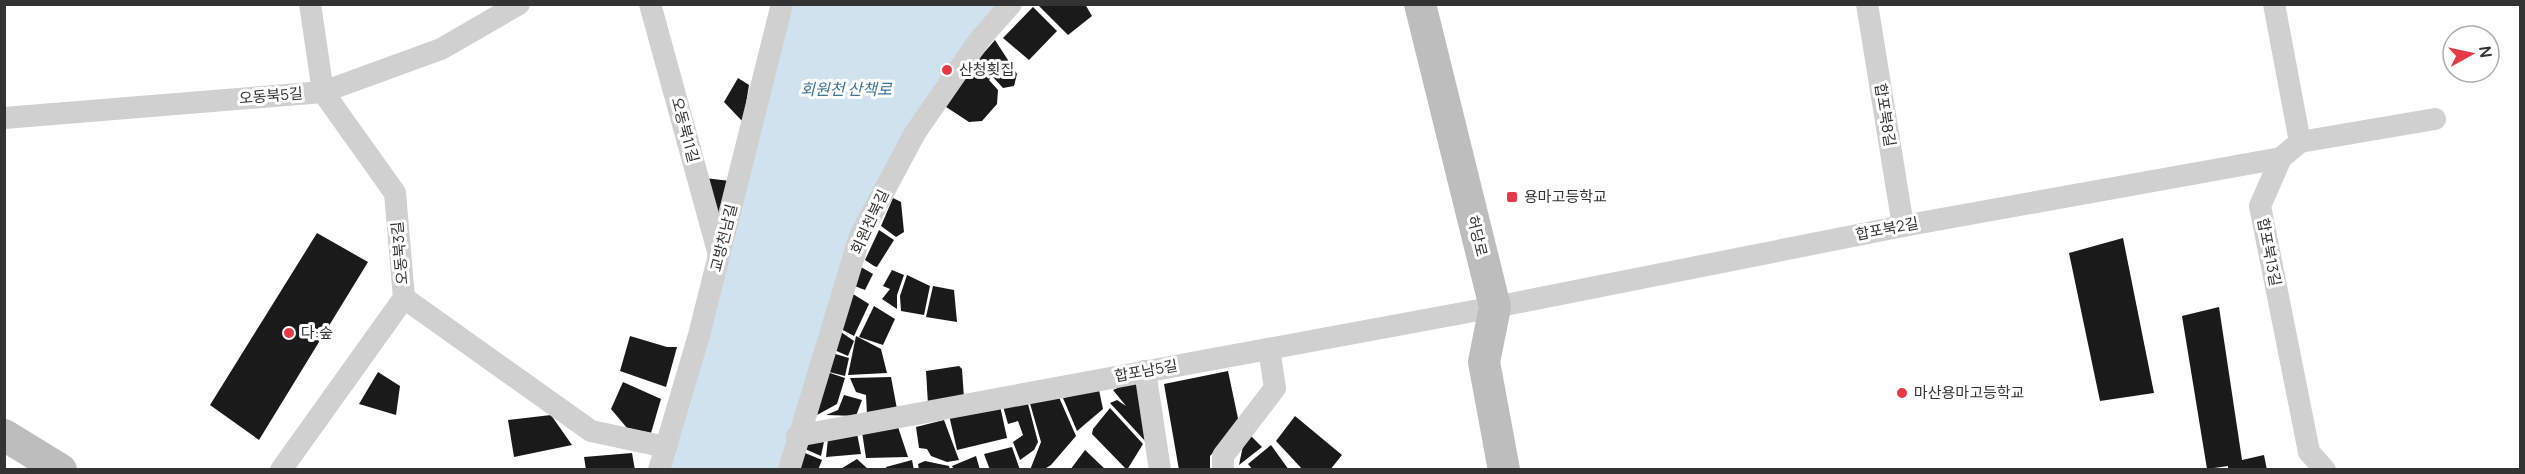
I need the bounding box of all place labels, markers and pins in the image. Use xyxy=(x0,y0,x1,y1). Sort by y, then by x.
place label: 산청횟집 xyxy=(959,59,1014,80)
marker: 산청횟집 xyxy=(940,63,954,77)
place label: 용마고등학교 xyxy=(1524,186,1607,207)
marker: 용마고등학교 xyxy=(1505,190,1519,204)
place label: 다:숲 xyxy=(301,322,333,343)
marker: 다:숲 xyxy=(282,326,296,340)
place label: 마산용마고등학교 xyxy=(1914,382,2024,403)
marker: 마산용마고등학교 xyxy=(1895,386,1909,400)

